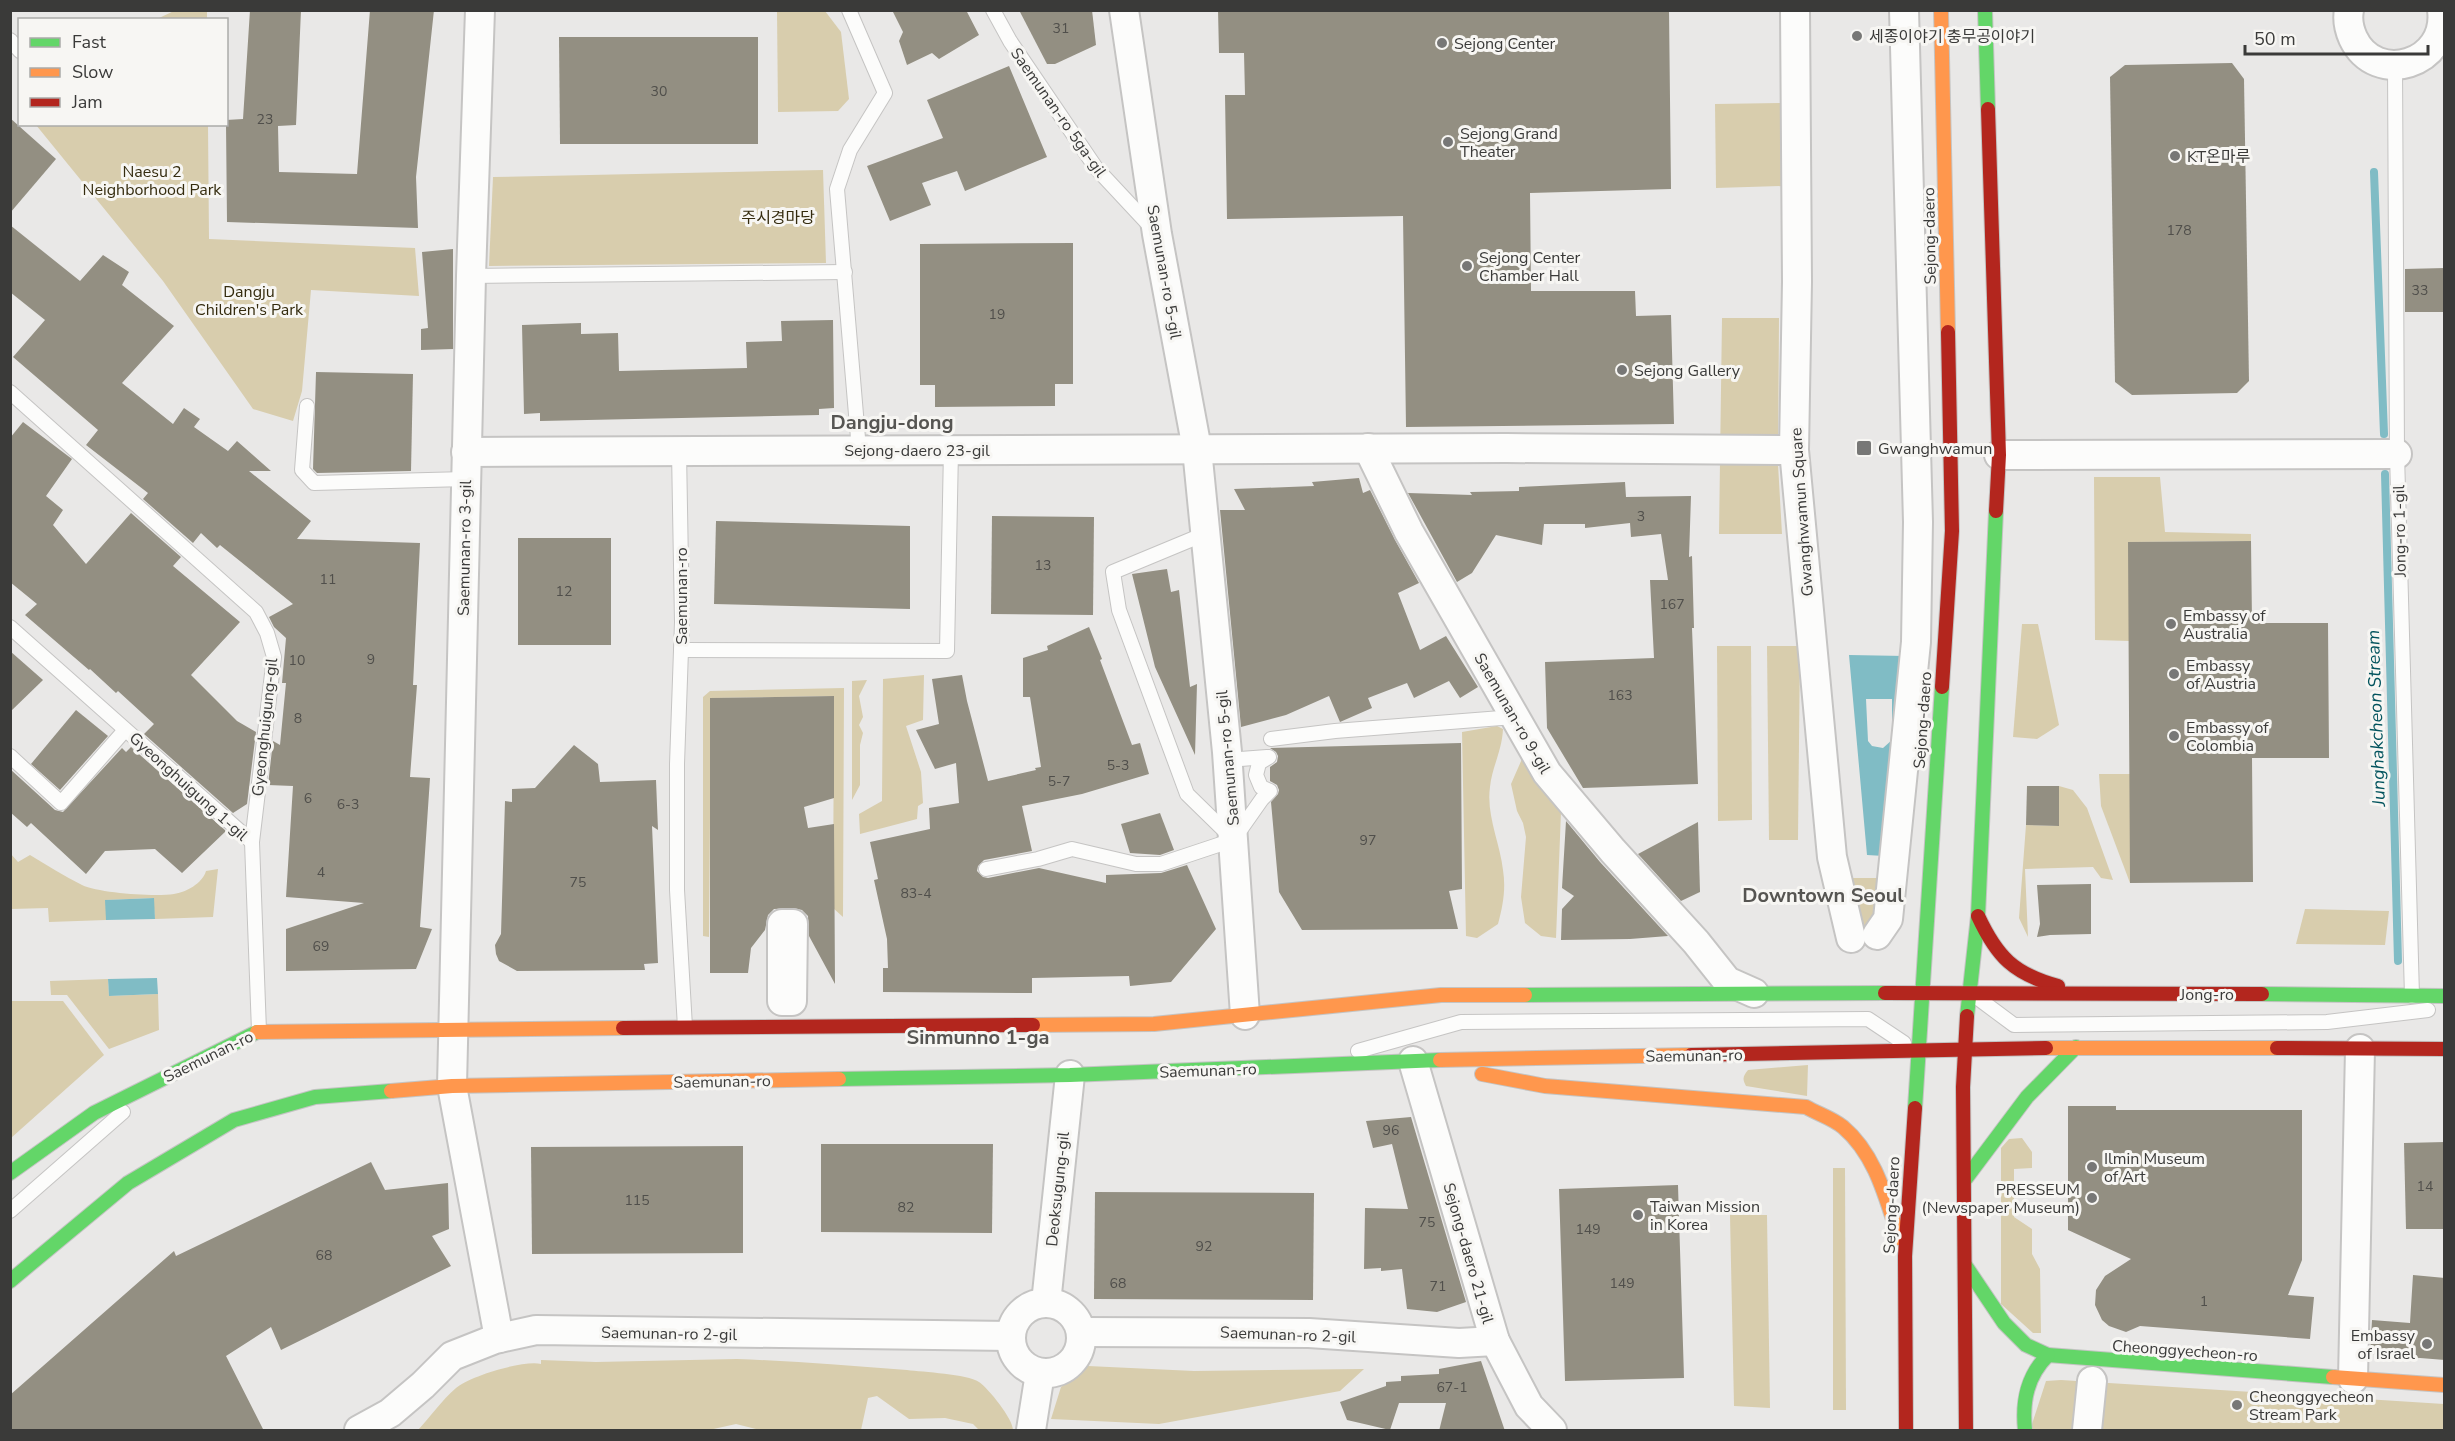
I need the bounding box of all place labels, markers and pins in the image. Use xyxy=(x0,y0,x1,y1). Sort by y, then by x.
place label: 세종이야기 충무공이야기 xyxy=(1869,26,2035,48)
marker: 세종이야기 충무공이야기 xyxy=(1850,29,1864,43)
place label: Sejong Center xyxy=(1454,33,1555,55)
marker: Sejong Center xyxy=(1435,36,1449,50)
place label: Sejong Grand Theater xyxy=(1460,123,1558,163)
marker: Sejong Grand Theater xyxy=(1441,135,1455,149)
place label: KT온마루 xyxy=(2187,146,2251,168)
marker: KT온마루 xyxy=(2168,149,2182,163)
place label: Sejong Center Chamber Hall xyxy=(1479,247,1580,287)
marker: Sejong Center Chamber Hall xyxy=(1460,259,1474,273)
place label: Sejong Gallery xyxy=(1634,360,1741,382)
marker: Sejong Gallery xyxy=(1615,363,1629,377)
place label: Gwanghwamun xyxy=(1878,438,1992,460)
marker: Gwanghwamun xyxy=(1855,439,1873,457)
place label: Embassy of Australia xyxy=(2183,605,2266,645)
marker: Embassy of Australia xyxy=(2164,617,2178,631)
place label: Embassy of Austria xyxy=(2186,655,2256,695)
marker: Embassy of Austria xyxy=(2167,667,2181,681)
place label: Embassy of Colombia xyxy=(2186,717,2269,757)
marker: Embassy of Colombia xyxy=(2167,729,2181,743)
place label: Ilmin Museum of Art xyxy=(2104,1148,2205,1188)
marker: Ilmin Museum of Art xyxy=(2085,1160,2099,1174)
place label: PRESSEUM (Newspaper Museum) xyxy=(1922,1179,2080,1219)
marker: PRESSEUM (Newspaper Museum) xyxy=(2085,1191,2099,1205)
place label: Taiwan Mission in Korea xyxy=(1650,1196,1760,1236)
marker: Taiwan Mission in Korea xyxy=(1631,1208,1645,1222)
place label: Embassy of Israel xyxy=(2351,1325,2416,1365)
marker: Embassy of Israel xyxy=(2420,1337,2434,1351)
place label: Cheonggyecheon Stream Park xyxy=(2249,1386,2374,1426)
marker: Cheonggyecheon Stream Park xyxy=(2230,1398,2244,1412)

